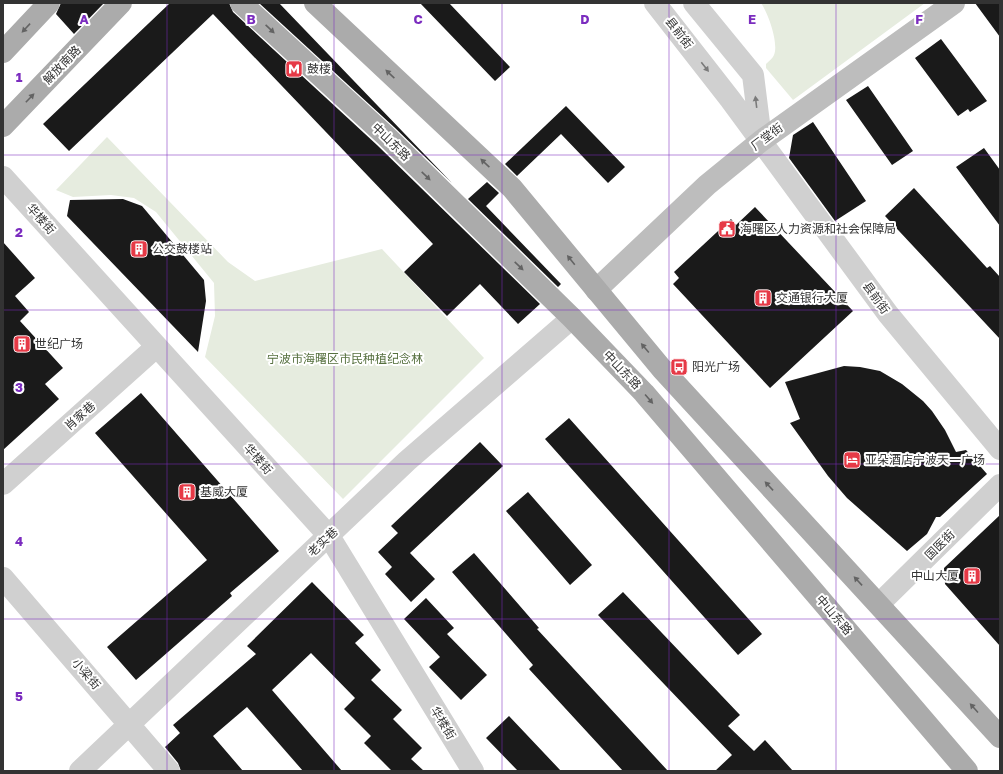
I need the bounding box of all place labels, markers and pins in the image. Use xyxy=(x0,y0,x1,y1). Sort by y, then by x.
metro station icon: 鼓楼 xyxy=(284,59,304,79)
place label: 鼓楼 xyxy=(307,61,331,76)
public building icon: 海曙区人力资源和社会保障局 xyxy=(717,219,737,239)
place label: 海曙区人力资源和社会保障局 xyxy=(740,221,896,236)
building icon: 公交鼓楼站 xyxy=(129,239,149,259)
place label: 公交鼓楼站 xyxy=(152,241,212,256)
building icon: 交通银行大厦 xyxy=(753,288,773,308)
place label: 交通银行大厦 xyxy=(776,290,848,305)
building icon: 世纪广场 xyxy=(12,334,32,354)
place label: 世纪广场 xyxy=(35,336,83,351)
bus stop icon: 阳光广场 xyxy=(669,357,689,377)
place label: 阳光广场 xyxy=(692,359,740,374)
hotel icon: 亚朵酒店宁波天一广场 xyxy=(842,450,862,470)
place label: 亚朵酒店宁波天一广场 xyxy=(865,452,985,467)
building icon: 基威大厦 xyxy=(177,482,197,502)
place label: 基威大厦 xyxy=(200,484,248,499)
building icon: 中山大厦 xyxy=(962,566,982,586)
place label: 中山大厦 xyxy=(911,568,959,583)

